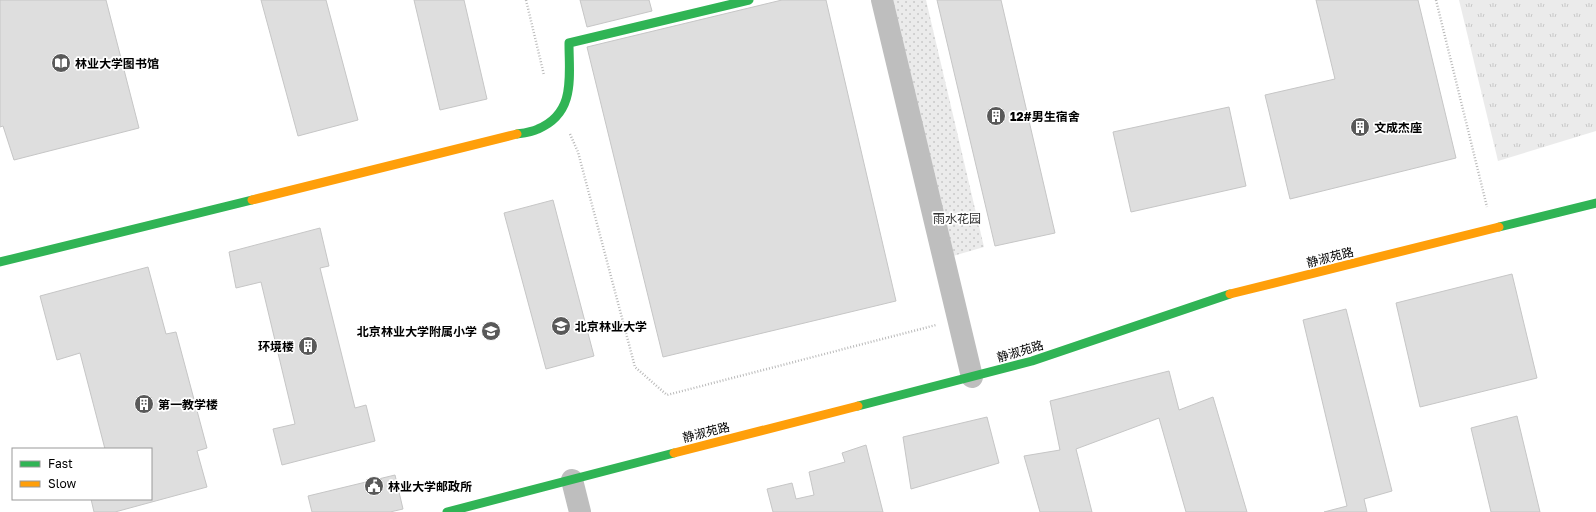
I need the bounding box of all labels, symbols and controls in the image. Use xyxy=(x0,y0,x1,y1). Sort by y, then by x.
library icon: 林业大学图书馆 xyxy=(50,52,72,74)
place label: 林业大学图书馆 xyxy=(75,56,159,71)
building icon: 12#男生宿舍 xyxy=(985,105,1007,127)
place label: 12#男生宿舍 xyxy=(1010,109,1080,124)
building icon: 文成杰座 xyxy=(1349,116,1371,138)
place label: 文成杰座 xyxy=(1374,120,1422,135)
park label: 雨水花园 xyxy=(933,211,981,226)
street label: 静淑苑路 xyxy=(1305,244,1355,270)
school or university icon: 北京林业大学 xyxy=(550,315,572,337)
place label: 北京林业大学 xyxy=(575,319,647,334)
school or university icon: 北京林业大学附属小学 xyxy=(480,320,502,342)
place label: 北京林业大学附属小学 xyxy=(357,324,477,339)
building icon: 环境楼 xyxy=(297,335,319,357)
street label: 静淑苑路 xyxy=(995,337,1045,365)
place label: 环境楼 xyxy=(258,339,294,354)
building icon: 第一教学楼 xyxy=(133,393,155,415)
place label: 第一教学楼 xyxy=(158,397,218,412)
street label: 静淑苑路 xyxy=(681,419,731,445)
legend xyxy=(12,448,152,500)
text: Fast xyxy=(48,456,73,471)
public building icon: 林业大学邮政所 xyxy=(363,475,385,497)
text: Slow xyxy=(48,476,76,491)
place label: 林业大学邮政所 xyxy=(388,479,472,494)

